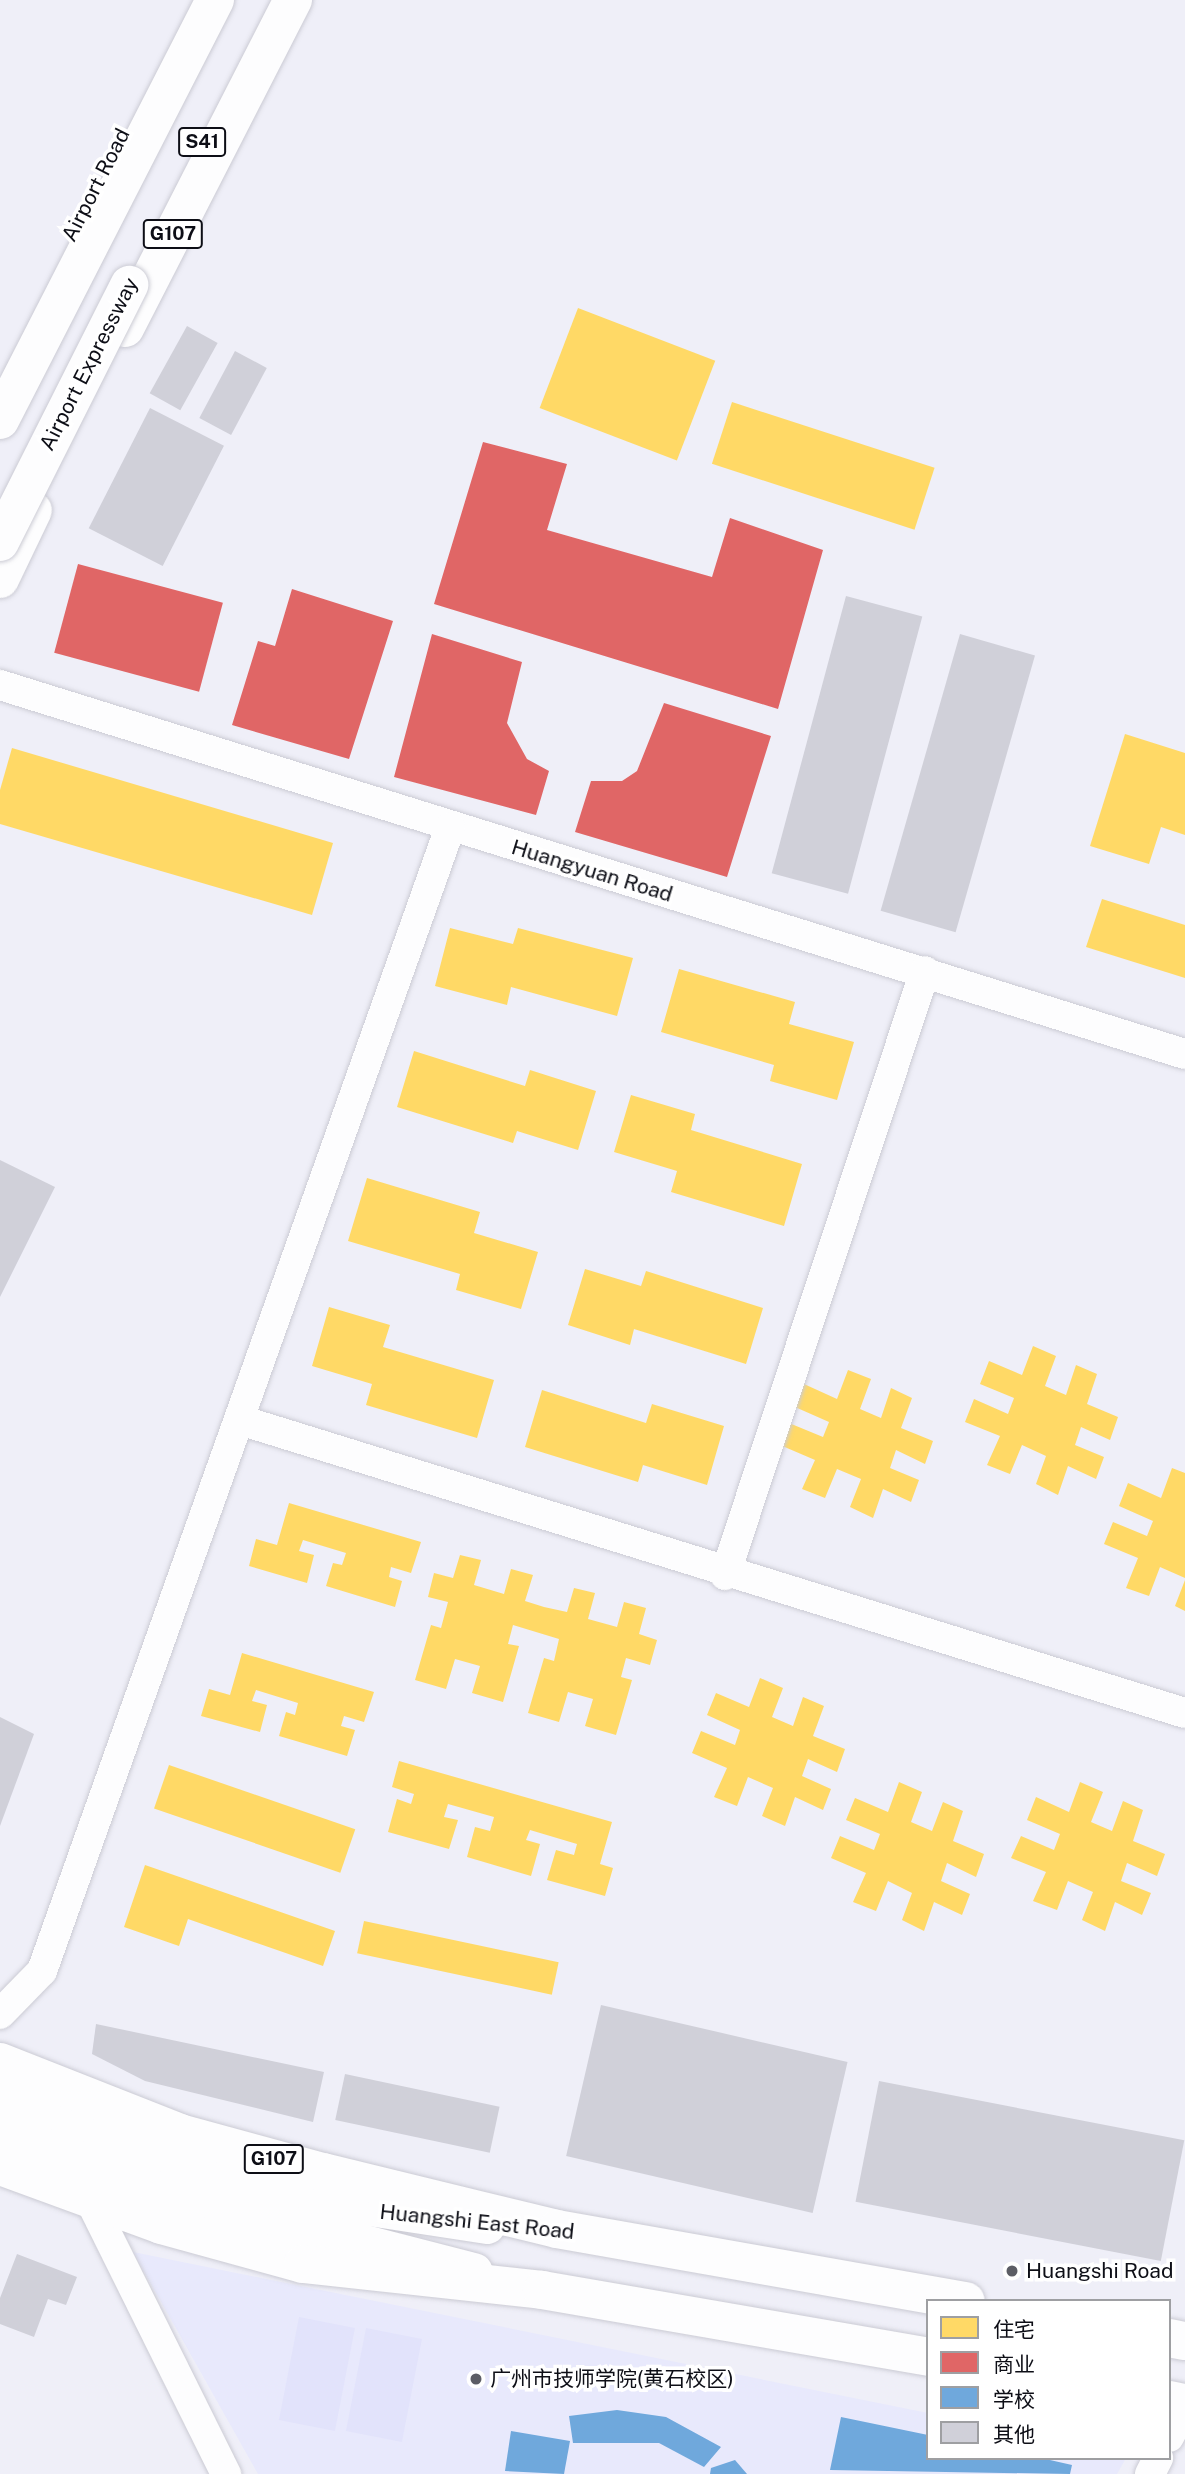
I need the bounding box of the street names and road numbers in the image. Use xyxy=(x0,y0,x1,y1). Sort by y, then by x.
street label: Airport Road xyxy=(57,124,135,246)
road number: S41 xyxy=(178,126,227,158)
road number: G107 xyxy=(142,218,204,250)
street label: Airport Expressway xyxy=(34,273,144,455)
street label: Huangyuan Road xyxy=(508,835,676,907)
road number: G107 xyxy=(243,2144,306,2174)
street label: Huangshi East Road xyxy=(378,2199,576,2245)

